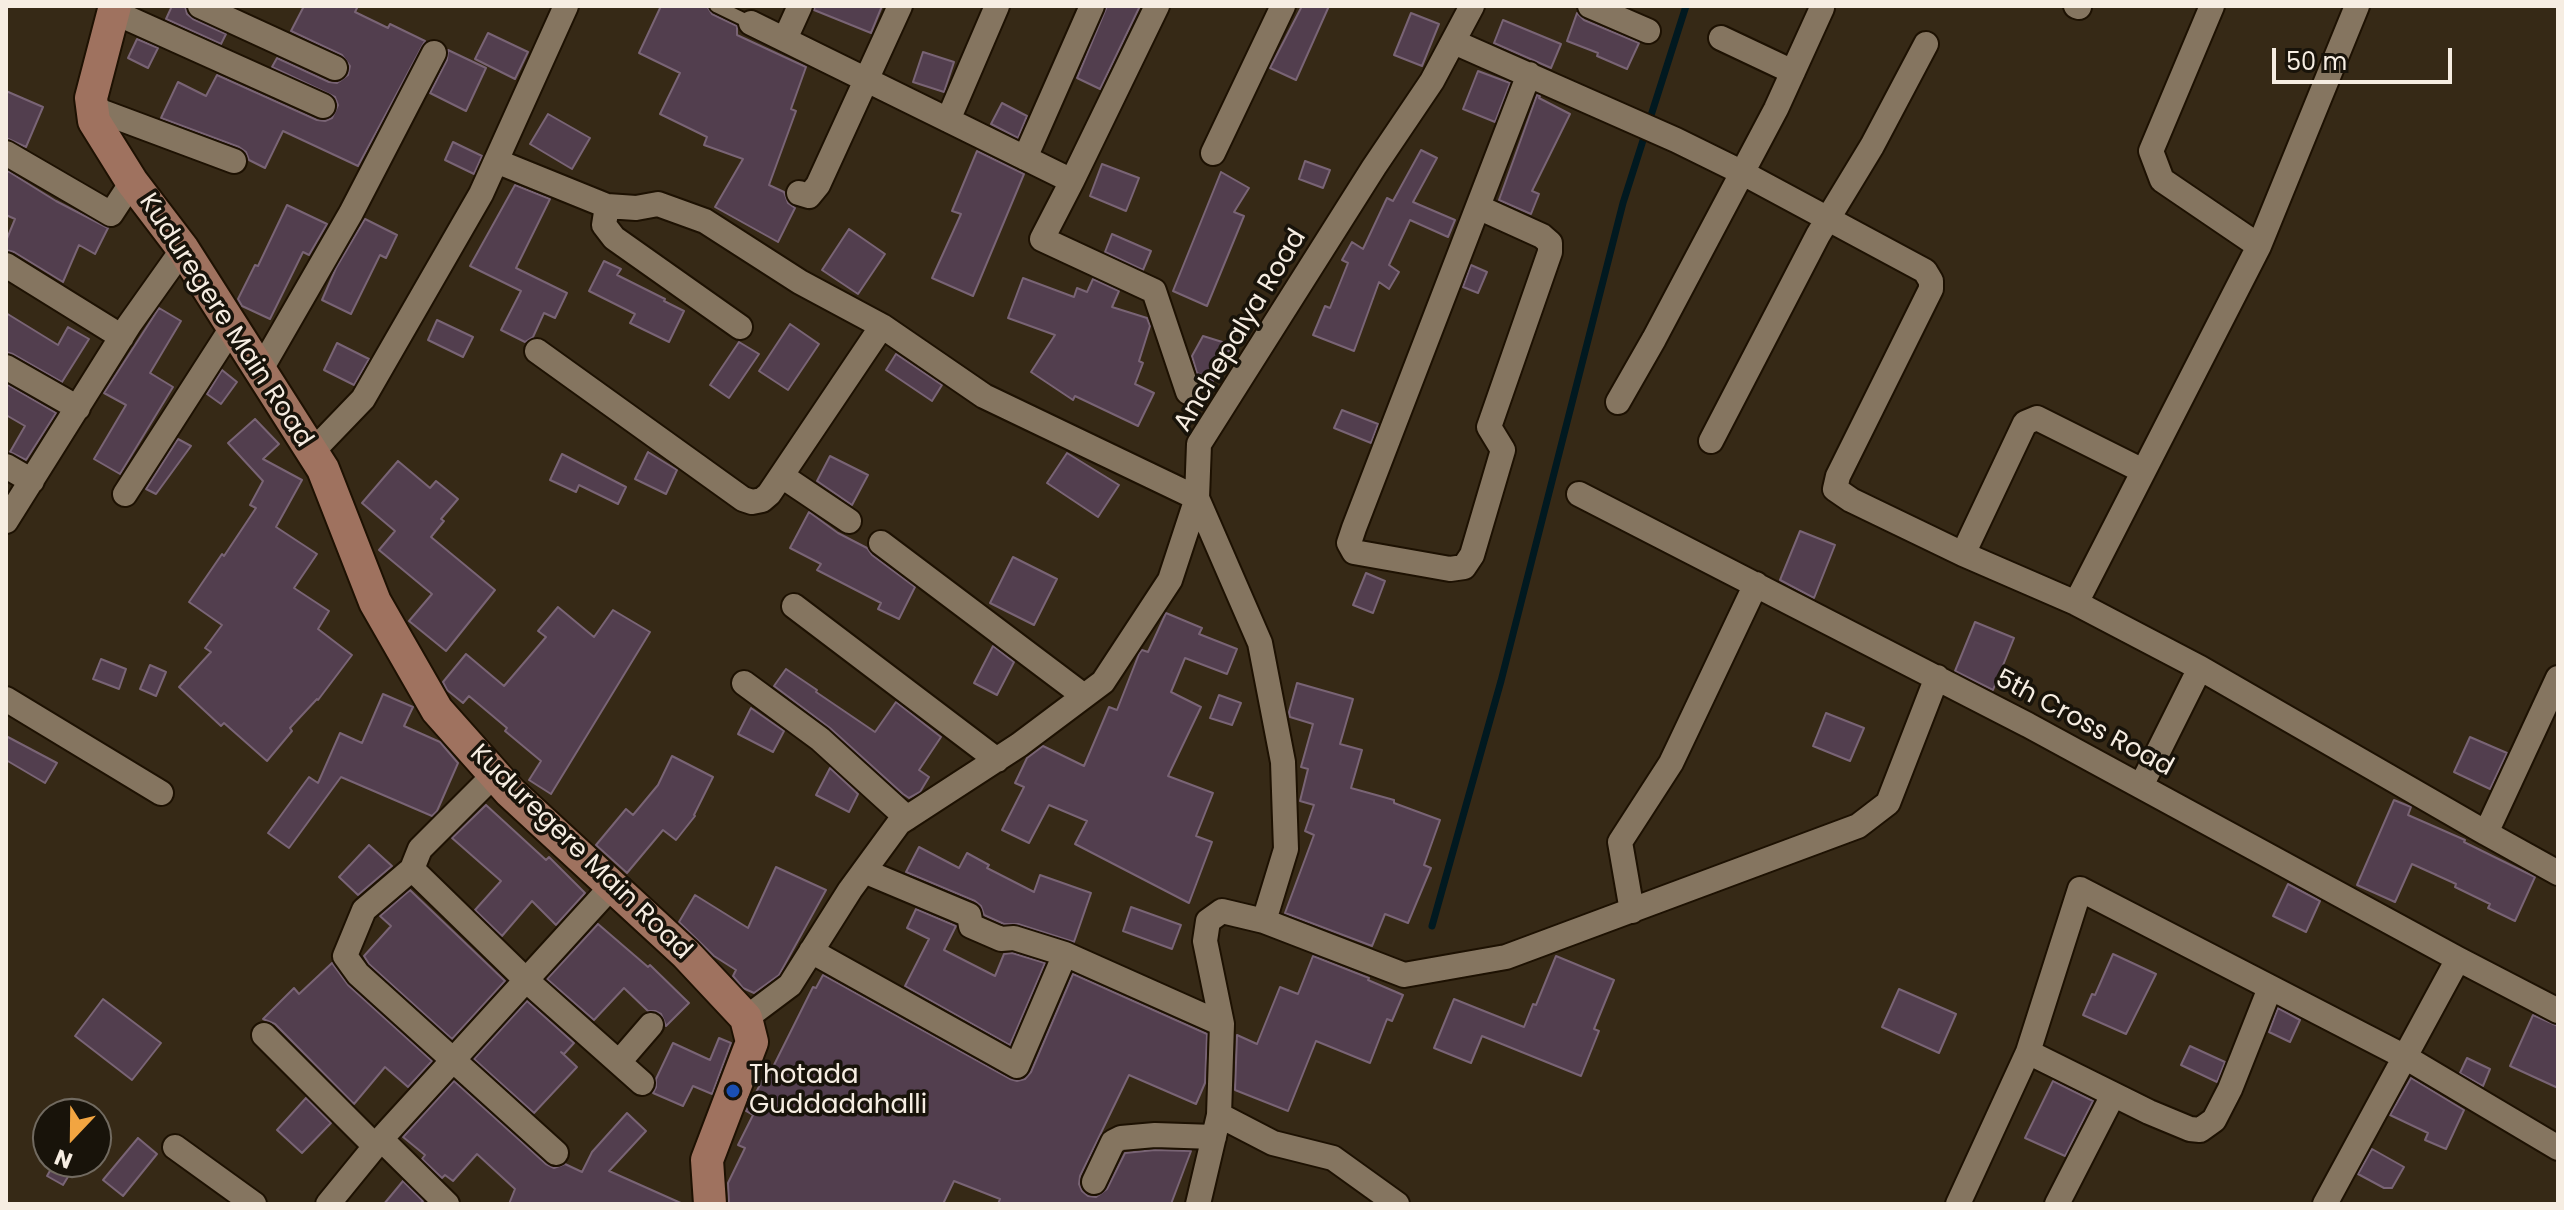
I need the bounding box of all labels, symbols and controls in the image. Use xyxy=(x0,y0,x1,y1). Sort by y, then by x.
scale bar xyxy=(2276,32,2456,82)
text: 50 m xyxy=(2286,45,2347,78)
street label: Kuduregere Main Road xyxy=(131,188,319,454)
street label: Anchepalya Road xyxy=(1168,224,1314,438)
street label: 5th Cross Road xyxy=(1989,664,2179,784)
street label: Kuduregere Main Road xyxy=(463,739,697,967)
place label: Thotada Guddadahalli xyxy=(749,1060,927,1122)
marker: Thotada Guddadahalli xyxy=(724,1082,742,1100)
north arrow xyxy=(32,1098,112,1178)
text: N xyxy=(50,1141,77,1176)

